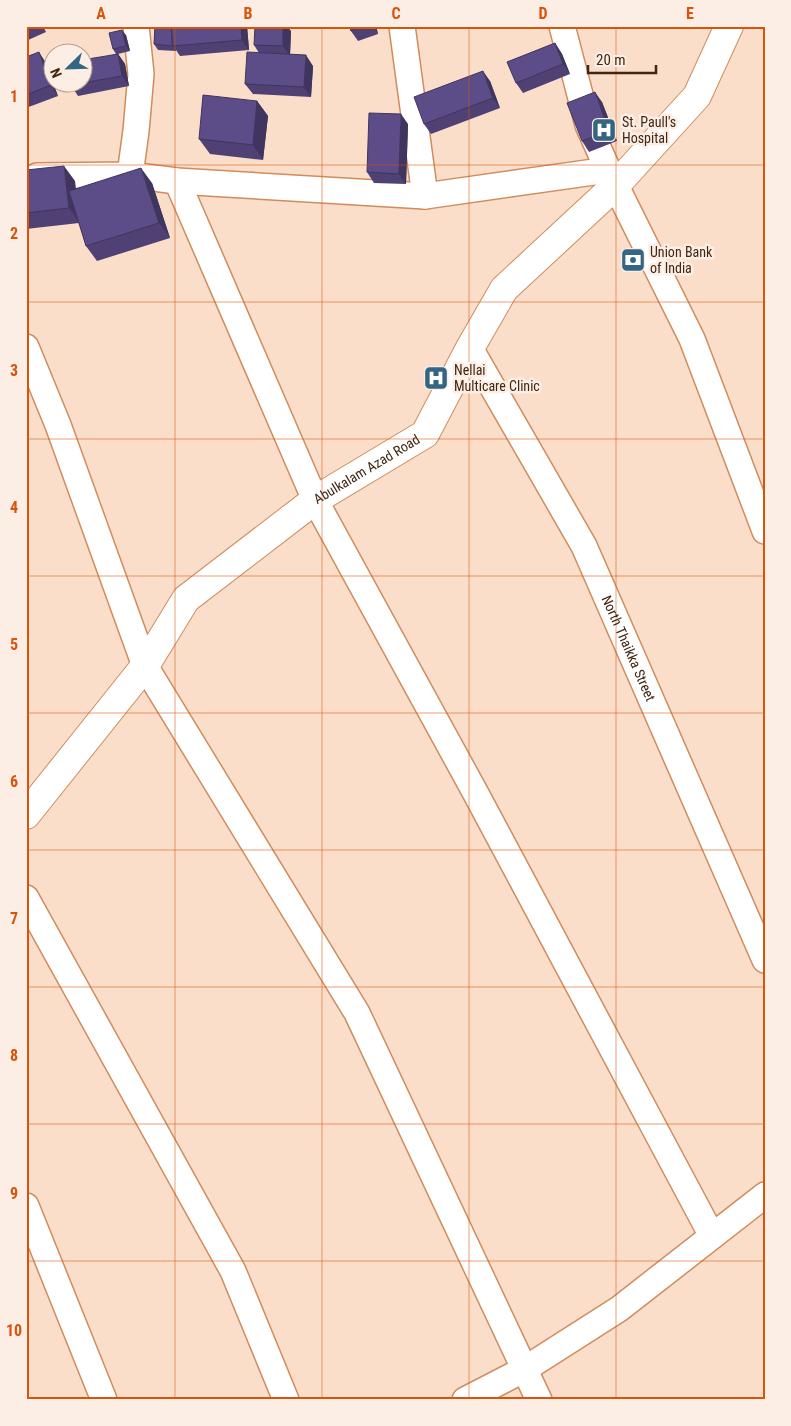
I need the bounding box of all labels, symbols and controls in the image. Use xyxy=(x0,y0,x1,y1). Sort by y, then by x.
text: A xyxy=(96,4,106,23)
text: B xyxy=(244,4,253,23)
text: C xyxy=(391,4,401,23)
text: D xyxy=(538,4,548,23)
text: E xyxy=(686,4,694,23)
north arrow xyxy=(42,42,92,92)
scale bar xyxy=(588,42,656,74)
text: 20 m xyxy=(596,51,626,69)
text: N xyxy=(47,66,65,80)
text: 1 xyxy=(10,87,18,106)
place label: St. Paull's Hospital xyxy=(622,114,676,146)
hospital icon: St. Paull's Hospital xyxy=(591,117,617,143)
text: 2 xyxy=(10,224,18,243)
place label: Union Bank of India xyxy=(650,244,713,276)
bank icon: Union Bank of India xyxy=(620,247,646,273)
text: 3 xyxy=(10,361,18,380)
place label: Nellai Multicare Clinic xyxy=(454,362,540,394)
hospital icon: Nellai Multicare Clinic xyxy=(423,365,449,391)
street label: Abulkalam Azad Road xyxy=(311,431,423,507)
text: 4 xyxy=(10,498,18,517)
street label: North Thaikka Street xyxy=(599,593,659,703)
text: 5 xyxy=(10,635,18,654)
text: 6 xyxy=(10,772,18,791)
text: 7 xyxy=(10,909,18,928)
text: 8 xyxy=(10,1046,18,1065)
text: 9 xyxy=(10,1184,18,1203)
text: 10 xyxy=(6,1321,22,1340)

